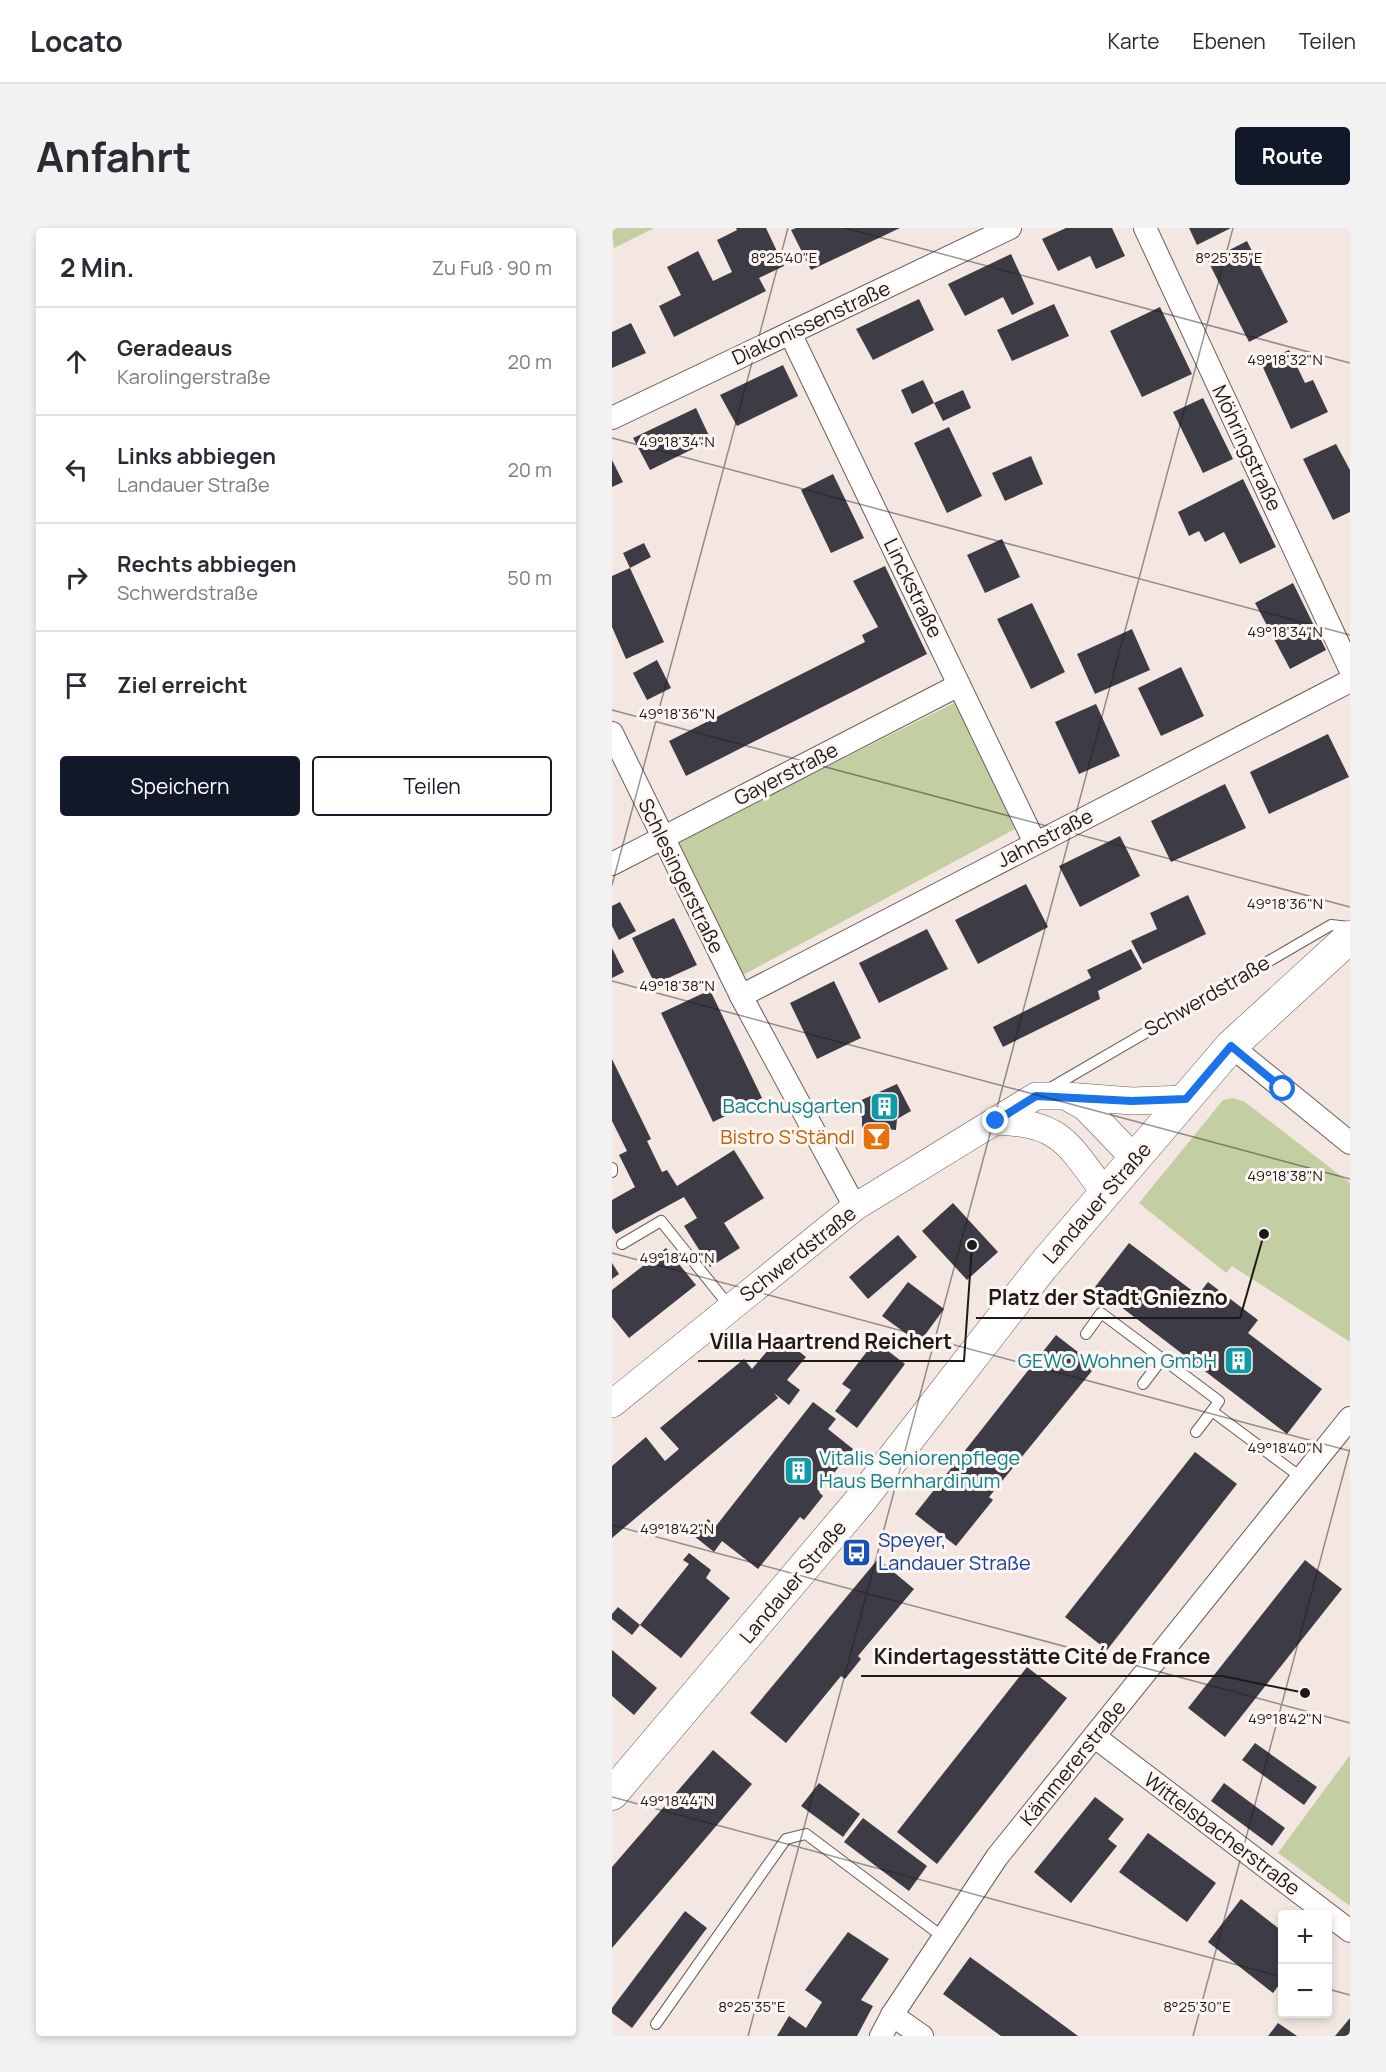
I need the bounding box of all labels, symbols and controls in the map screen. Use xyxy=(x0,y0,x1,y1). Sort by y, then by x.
text: Locato xyxy=(30,22,123,60)
text: Karte xyxy=(1107,27,1159,55)
text: Ebenen xyxy=(1192,27,1266,55)
text: Teilen xyxy=(1299,27,1356,55)
text: Anfahrt xyxy=(36,127,191,185)
button: Route xyxy=(1235,127,1350,185)
text: 8°25'40"E xyxy=(751,247,817,268)
text: 8°25'35"E xyxy=(1195,247,1263,268)
text: 2 Min. xyxy=(60,249,134,285)
text: Zu Fuß · 90 m xyxy=(432,254,552,281)
street label: Diakonissenstraße xyxy=(727,274,894,371)
text: Geradeaus xyxy=(117,333,232,363)
icon: ahead xyxy=(60,345,93,378)
text: 20 m xyxy=(507,348,552,375)
text: 49°18'32"N xyxy=(1247,349,1323,370)
text: Karolingerstraße xyxy=(117,363,270,390)
street label: Möhringstraße xyxy=(1206,380,1288,515)
text: 49°18'34"N xyxy=(639,431,715,452)
text: Links abbiegen xyxy=(117,441,276,471)
icon: left xyxy=(60,453,93,486)
text: 20 m xyxy=(507,456,552,483)
text: Landauer Straße xyxy=(117,471,270,498)
street label: Linckstraße xyxy=(878,534,949,642)
text: Rechts abbiegen xyxy=(117,549,296,579)
icon: right xyxy=(60,561,93,594)
text: 50 m xyxy=(507,564,552,591)
text: Schwerdstraße xyxy=(117,579,258,606)
text: 49°18'34"N xyxy=(1247,621,1323,642)
icon: arrive xyxy=(60,669,93,702)
text: Ziel erreicht xyxy=(117,670,248,700)
text: 49°18'36"N xyxy=(639,703,715,724)
street label: Gayerstraße xyxy=(729,736,842,811)
button: Speichern xyxy=(60,756,300,816)
button: Teilen xyxy=(312,756,552,816)
street label: Schlesingerstraße xyxy=(632,794,731,958)
street label: Jahnstraße xyxy=(992,802,1097,873)
text: 49°18'36"N xyxy=(1247,893,1323,914)
street label: Schwerdstraße xyxy=(1139,949,1275,1042)
text: 49°18'38"N xyxy=(639,975,715,996)
route start xyxy=(1269,1075,1295,1101)
building icon: Bacchusgarten xyxy=(868,1090,900,1122)
place label: Bacchusgarten xyxy=(722,1092,863,1119)
route end xyxy=(982,1107,1008,1133)
bar icon: Bistro S‘Ständl xyxy=(860,1121,892,1153)
place label: Bistro S‘Ständl xyxy=(720,1123,855,1150)
street label: Landauer Straße xyxy=(1036,1136,1157,1269)
text: 49°18'38"N xyxy=(1247,1165,1323,1186)
street label: Schwerdstraße xyxy=(734,1200,862,1308)
text: 49°18'40"N xyxy=(640,1247,714,1268)
callout: Platz der Stadt Gniezno xyxy=(976,1279,1240,1318)
text: Platz der Stadt Gniezno xyxy=(988,1283,1228,1311)
callout: Villa Haartrend Reichert xyxy=(698,1322,964,1361)
text: Villa Haartrend Reichert xyxy=(710,1327,952,1355)
building icon: GEWO Wohnen GmbH xyxy=(1222,1345,1254,1377)
place label: GEWO Wohnen GmbH xyxy=(1018,1347,1217,1374)
text: 49°18'40"N xyxy=(1248,1437,1322,1458)
place label: Vitalis Seniorenpflege Haus Bernhardinum xyxy=(819,1444,1020,1494)
building icon: Vitalis Seniorenpflege Haus Bernhardinum xyxy=(782,1454,814,1486)
street label: Landauer Straße xyxy=(733,1514,852,1649)
text: 49°18'42"N xyxy=(640,1518,714,1539)
place label: Speyer, Landauer Straße xyxy=(878,1526,1031,1576)
bus stop icon: Speyer, Landauer Straße xyxy=(841,1536,873,1568)
callout: Kindertagesstätte Cité de France xyxy=(861,1637,1222,1676)
text: Kindertagesstätte Cité de France xyxy=(874,1642,1210,1670)
street label: Kämmererstraße xyxy=(1014,1694,1132,1831)
text: 49°18'42"N xyxy=(1248,1708,1322,1729)
street label: Wittelsbacherstraße xyxy=(1139,1766,1306,1901)
text: 49°18'44"N xyxy=(640,1790,714,1811)
map controls xyxy=(1278,1910,1332,2018)
button: + xyxy=(1278,1910,1332,1964)
button: − xyxy=(1278,1964,1332,2018)
text: 8°25'35"E xyxy=(718,1996,786,2017)
text: 8°25'30"E xyxy=(1163,1996,1231,2017)

